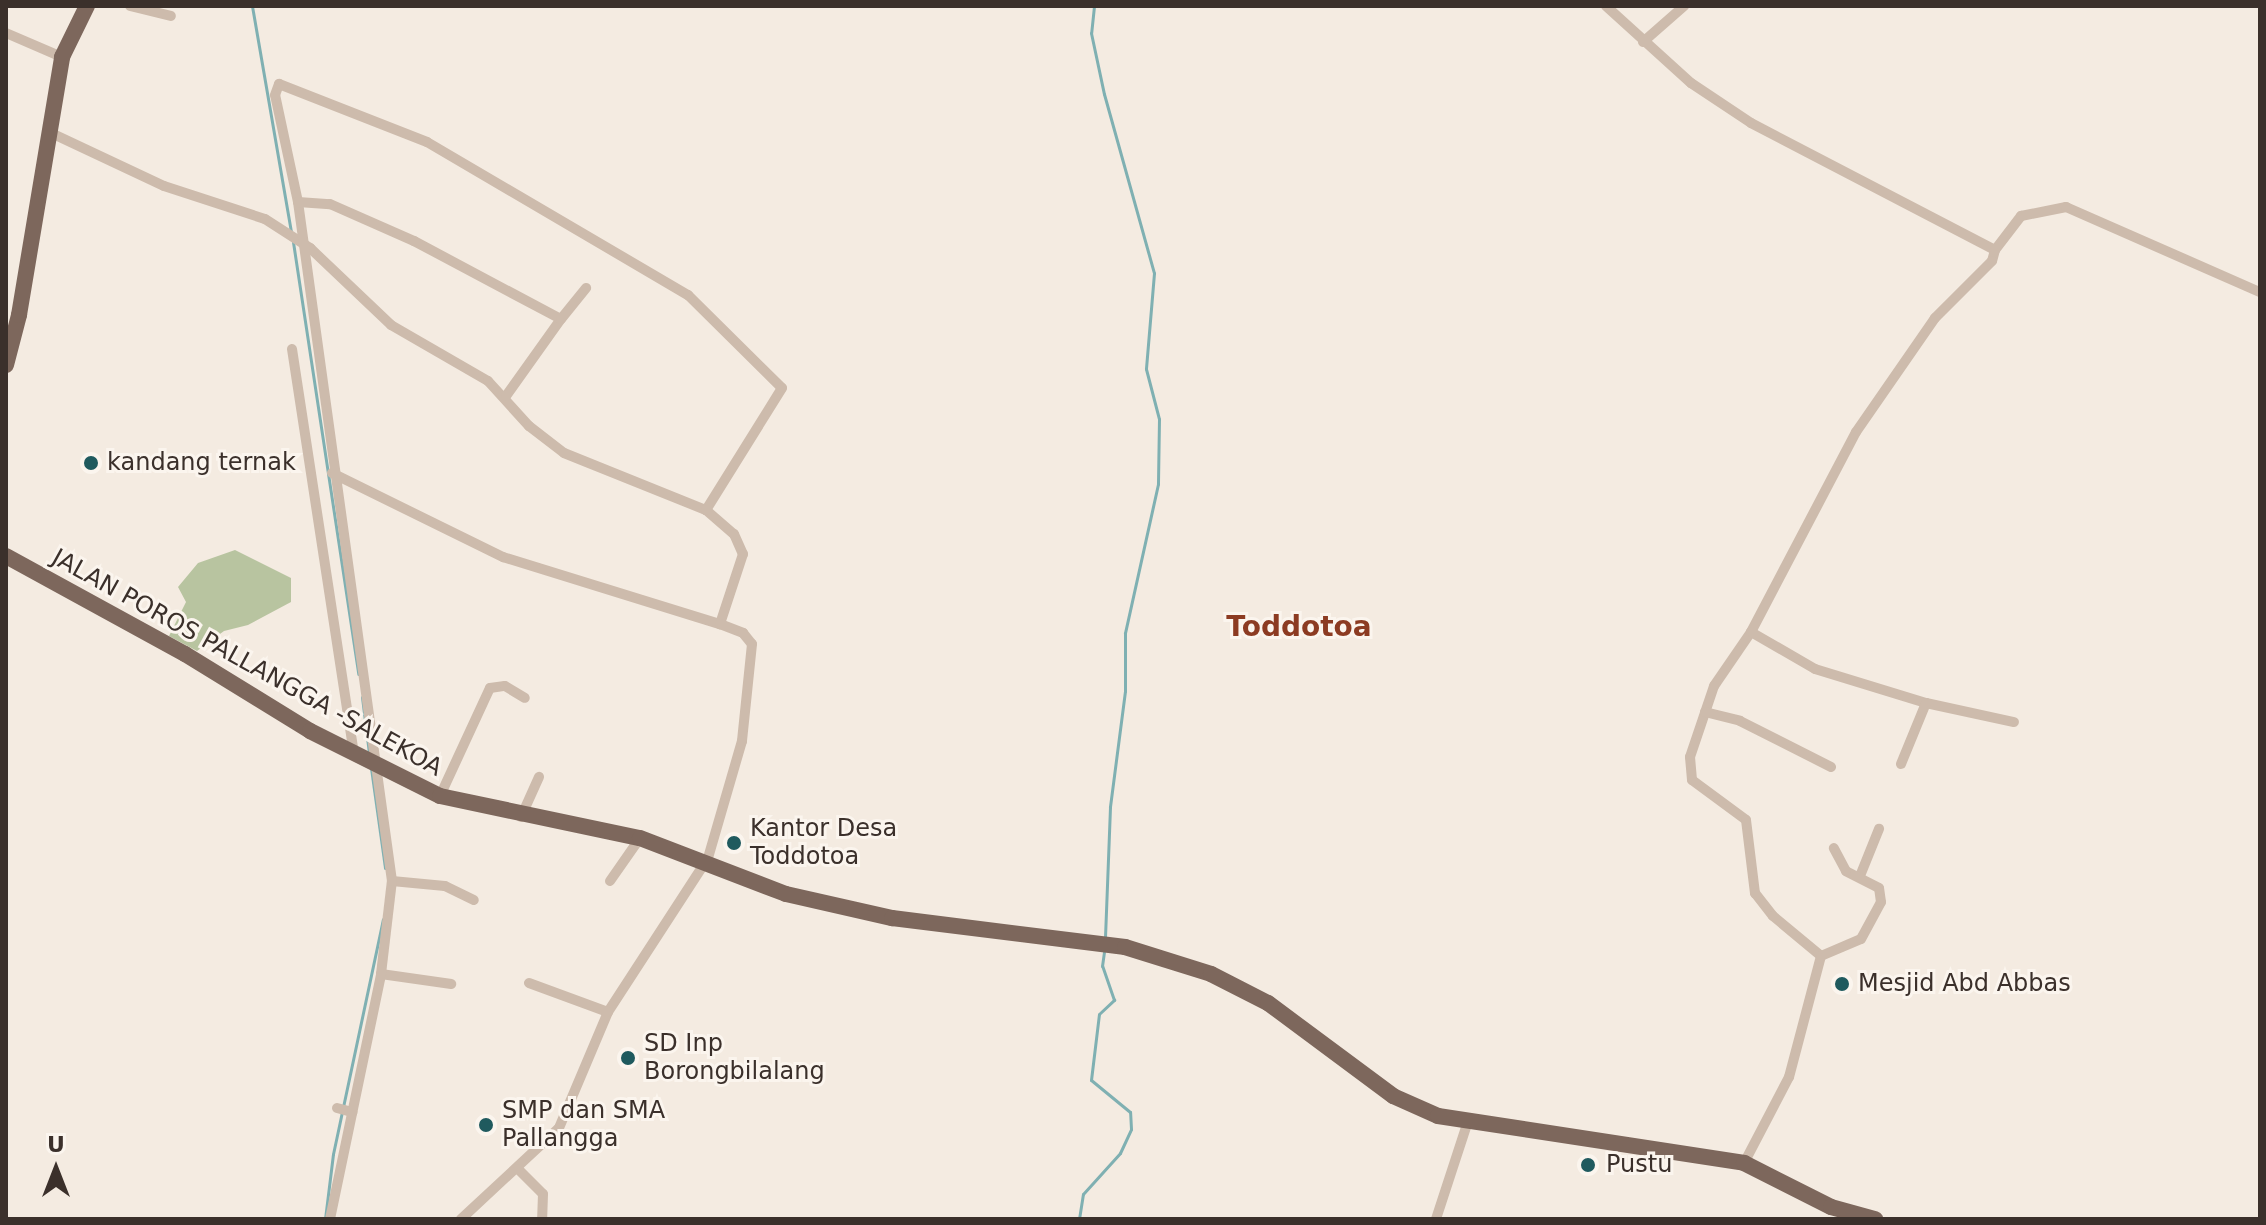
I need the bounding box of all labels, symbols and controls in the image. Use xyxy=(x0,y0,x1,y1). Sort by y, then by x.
place label: kandang ternak xyxy=(107,449,296,477)
marker: kandang ternak xyxy=(82,454,100,472)
street label: JALAN POROS PALLANGGA -SALEKOA xyxy=(47,543,447,783)
district label: Toddotoa xyxy=(1226,610,1372,644)
place label: Kantor Desa Toddotoa xyxy=(750,815,897,871)
marker: Kantor Desa Toddotoa xyxy=(725,834,743,852)
place label: Mesjid Abd Abbas xyxy=(1858,970,2071,998)
marker: Mesjid Abd Abbas xyxy=(1833,975,1851,993)
place label: SD Inp Borongbilalang xyxy=(644,1030,825,1086)
marker: SD Inp Borongbilalang xyxy=(619,1049,637,1067)
place label: SMP dan SMA Pallangga xyxy=(502,1097,665,1153)
marker: SMP dan SMA Pallangga xyxy=(477,1116,495,1134)
north arrow xyxy=(16,1129,96,1209)
text: U xyxy=(47,1132,65,1157)
place label: Pustu xyxy=(1606,1151,1672,1179)
marker: Pustu xyxy=(1577,1154,1599,1176)

